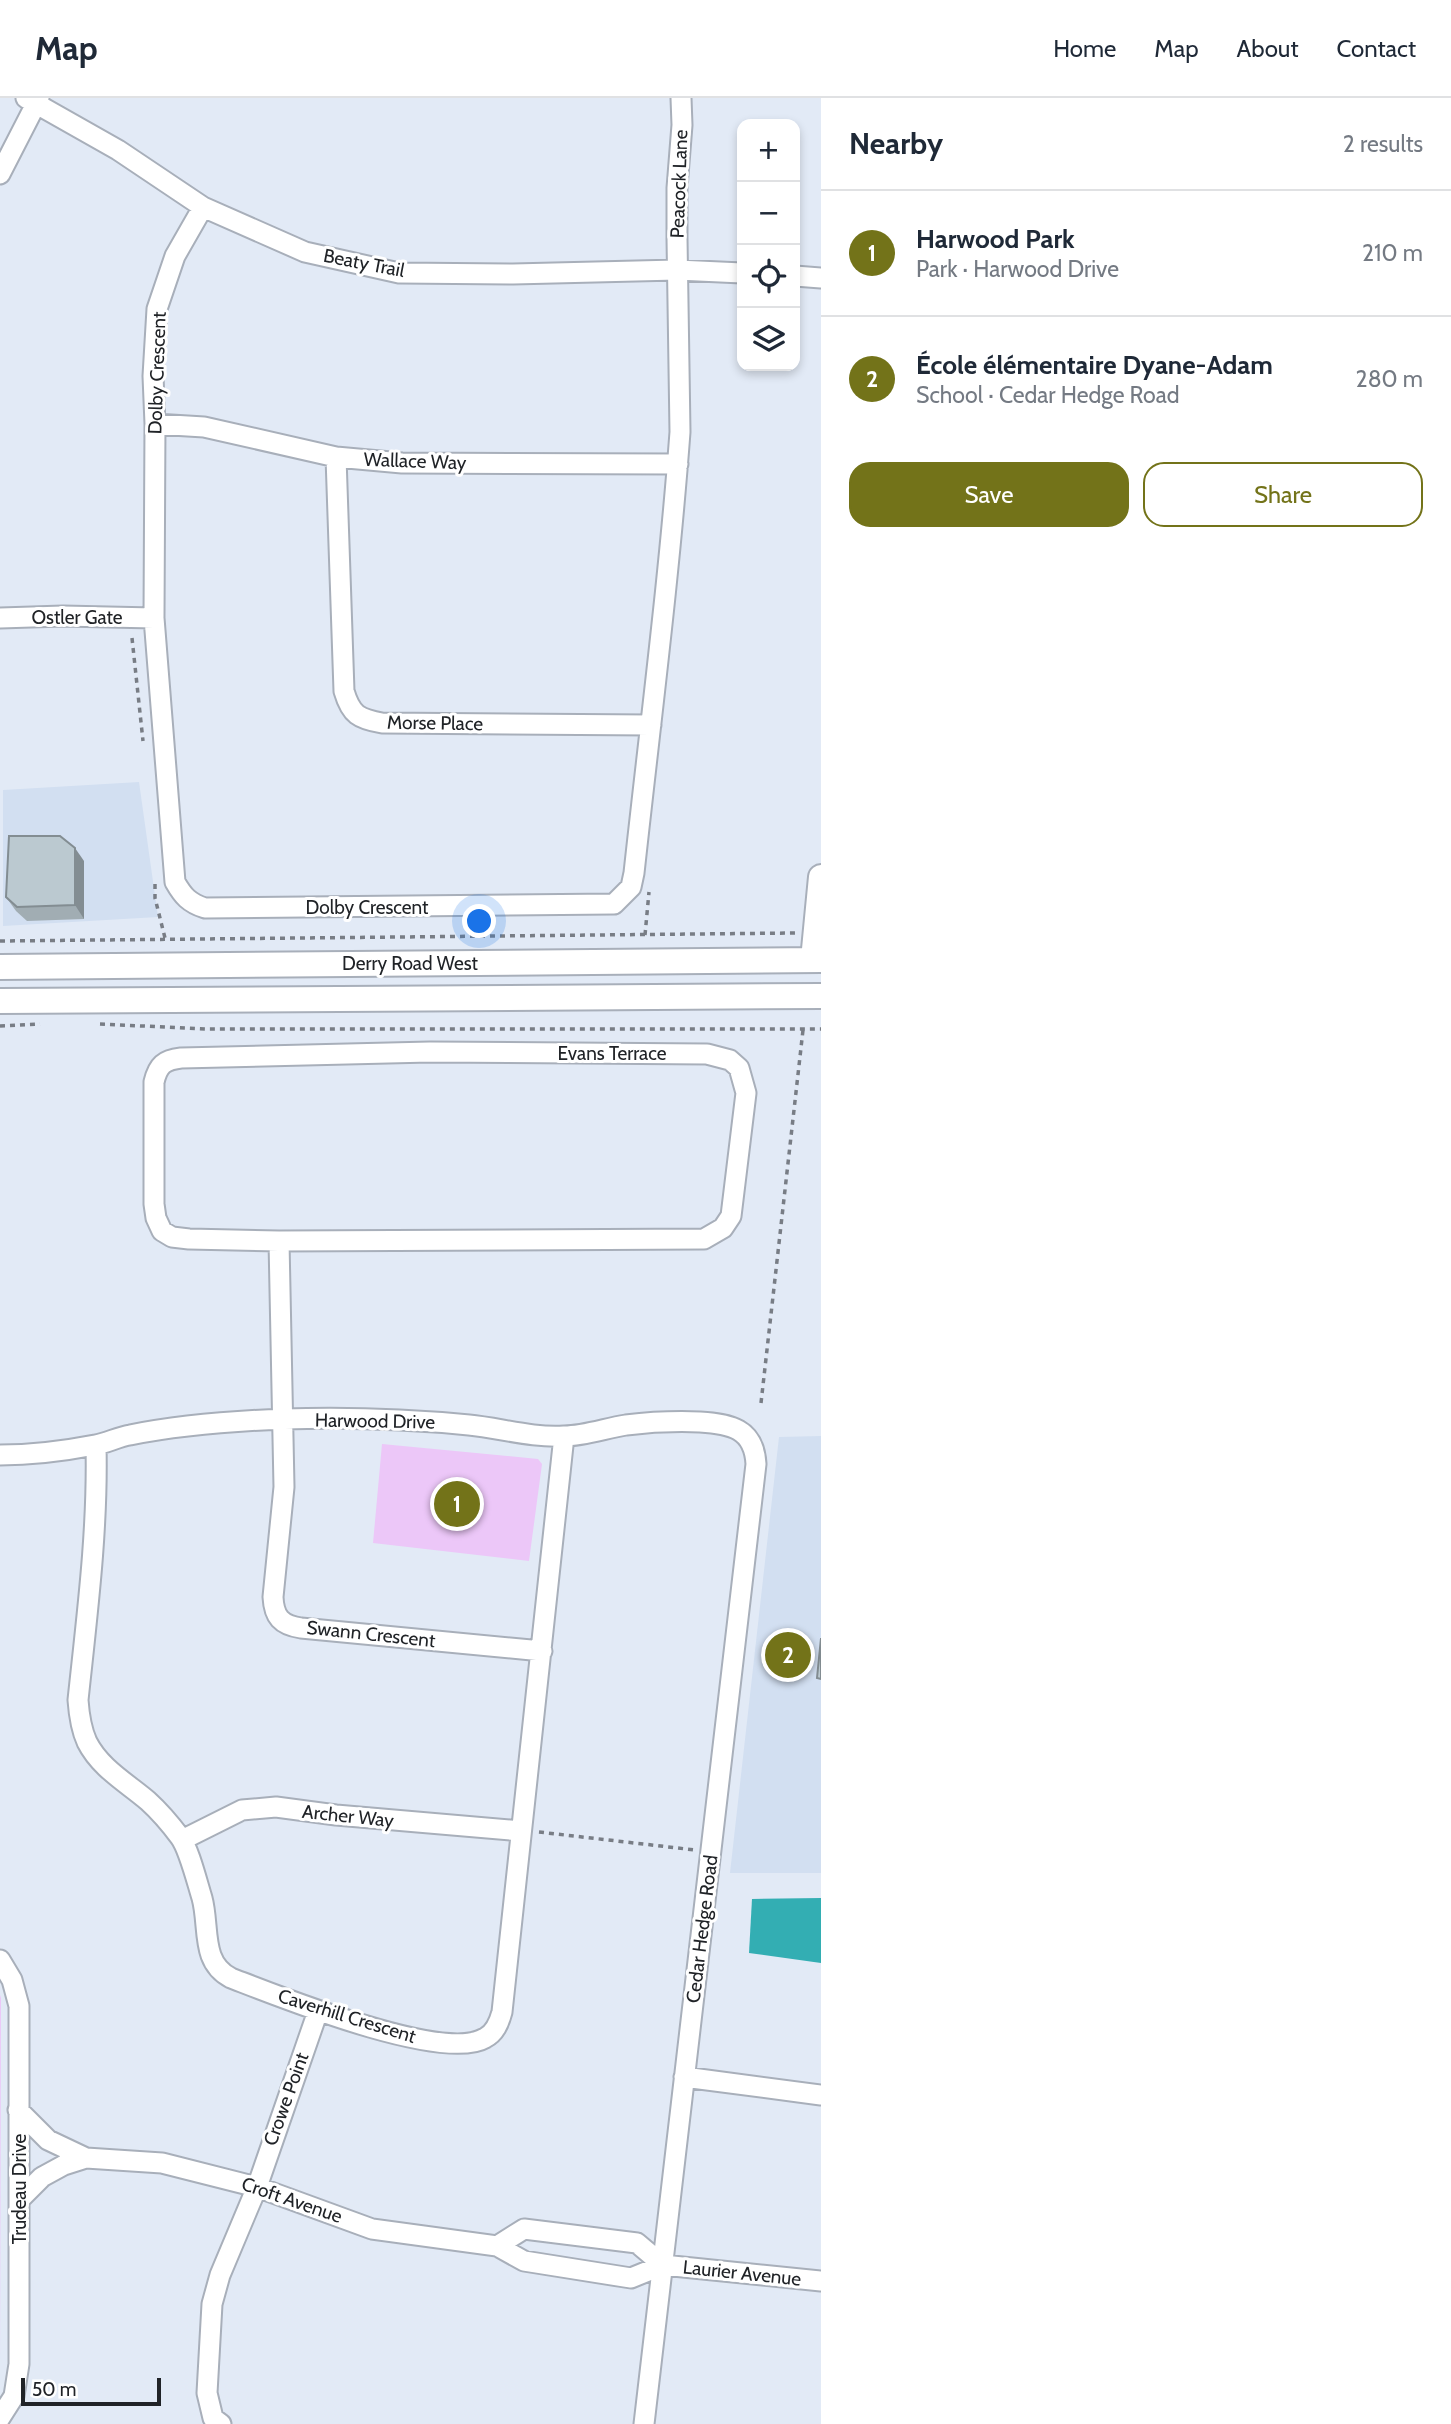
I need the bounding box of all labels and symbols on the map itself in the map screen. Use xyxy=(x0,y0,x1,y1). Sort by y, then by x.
street label: Peacock Lane xyxy=(666,129,692,239)
street label: Beaty Trail xyxy=(321,244,407,282)
street label: Dolby Crescent xyxy=(143,311,171,435)
street label: Wallace Way xyxy=(363,448,467,474)
street label: Ostler Gate xyxy=(32,606,123,629)
street label: Morse Place xyxy=(387,711,484,735)
street label: Dolby Crescent xyxy=(306,896,429,919)
your location xyxy=(462,904,496,938)
street label: Derry Road West xyxy=(342,952,479,975)
street label: Evans Terrace xyxy=(558,1042,667,1065)
street label: Harwood Drive xyxy=(315,1408,436,1434)
pin: 1 xyxy=(434,1478,480,1530)
street label: Swann Crescent xyxy=(306,1616,437,1652)
pin: 2 xyxy=(765,1629,811,1681)
street label: Archer Way xyxy=(301,1800,395,1832)
street label: Cedar Hedge Road xyxy=(681,1854,723,2004)
street label: Caverhill Crescent xyxy=(275,1984,419,2048)
street label: Crowe Point xyxy=(259,2049,314,2149)
street label: Trudeau Drive xyxy=(8,2133,31,2244)
street label: Croft Avenue xyxy=(239,2172,346,2228)
street label: Laurier Avenue xyxy=(682,2255,803,2291)
scale bar xyxy=(21,2375,161,2407)

